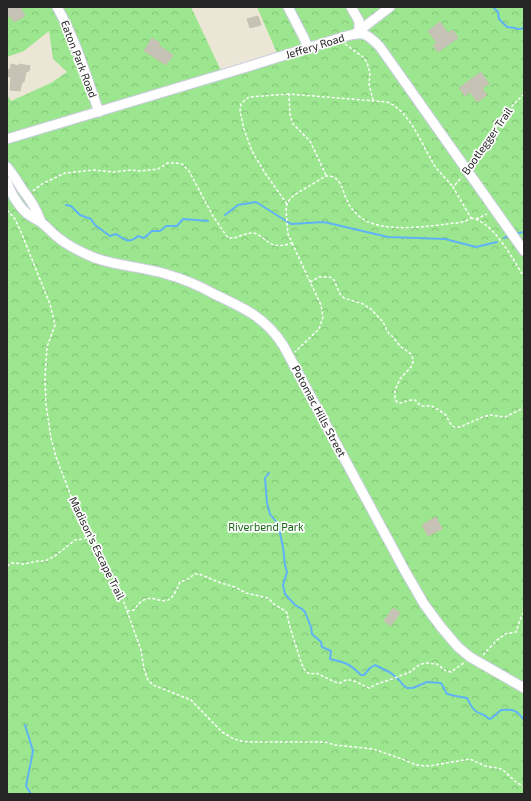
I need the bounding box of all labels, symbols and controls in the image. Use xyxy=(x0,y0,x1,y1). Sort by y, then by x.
street label: Eaton Park Road xyxy=(59,18,100,99)
street label: Jeffery Road xyxy=(284,30,346,61)
street label: Bootlegger Trail xyxy=(459,104,515,177)
street label: Potomac Hills Street xyxy=(290,363,349,459)
street label: Madison's Escape Trail xyxy=(67,494,128,602)
park label: Riverbend Park xyxy=(228,520,304,533)

